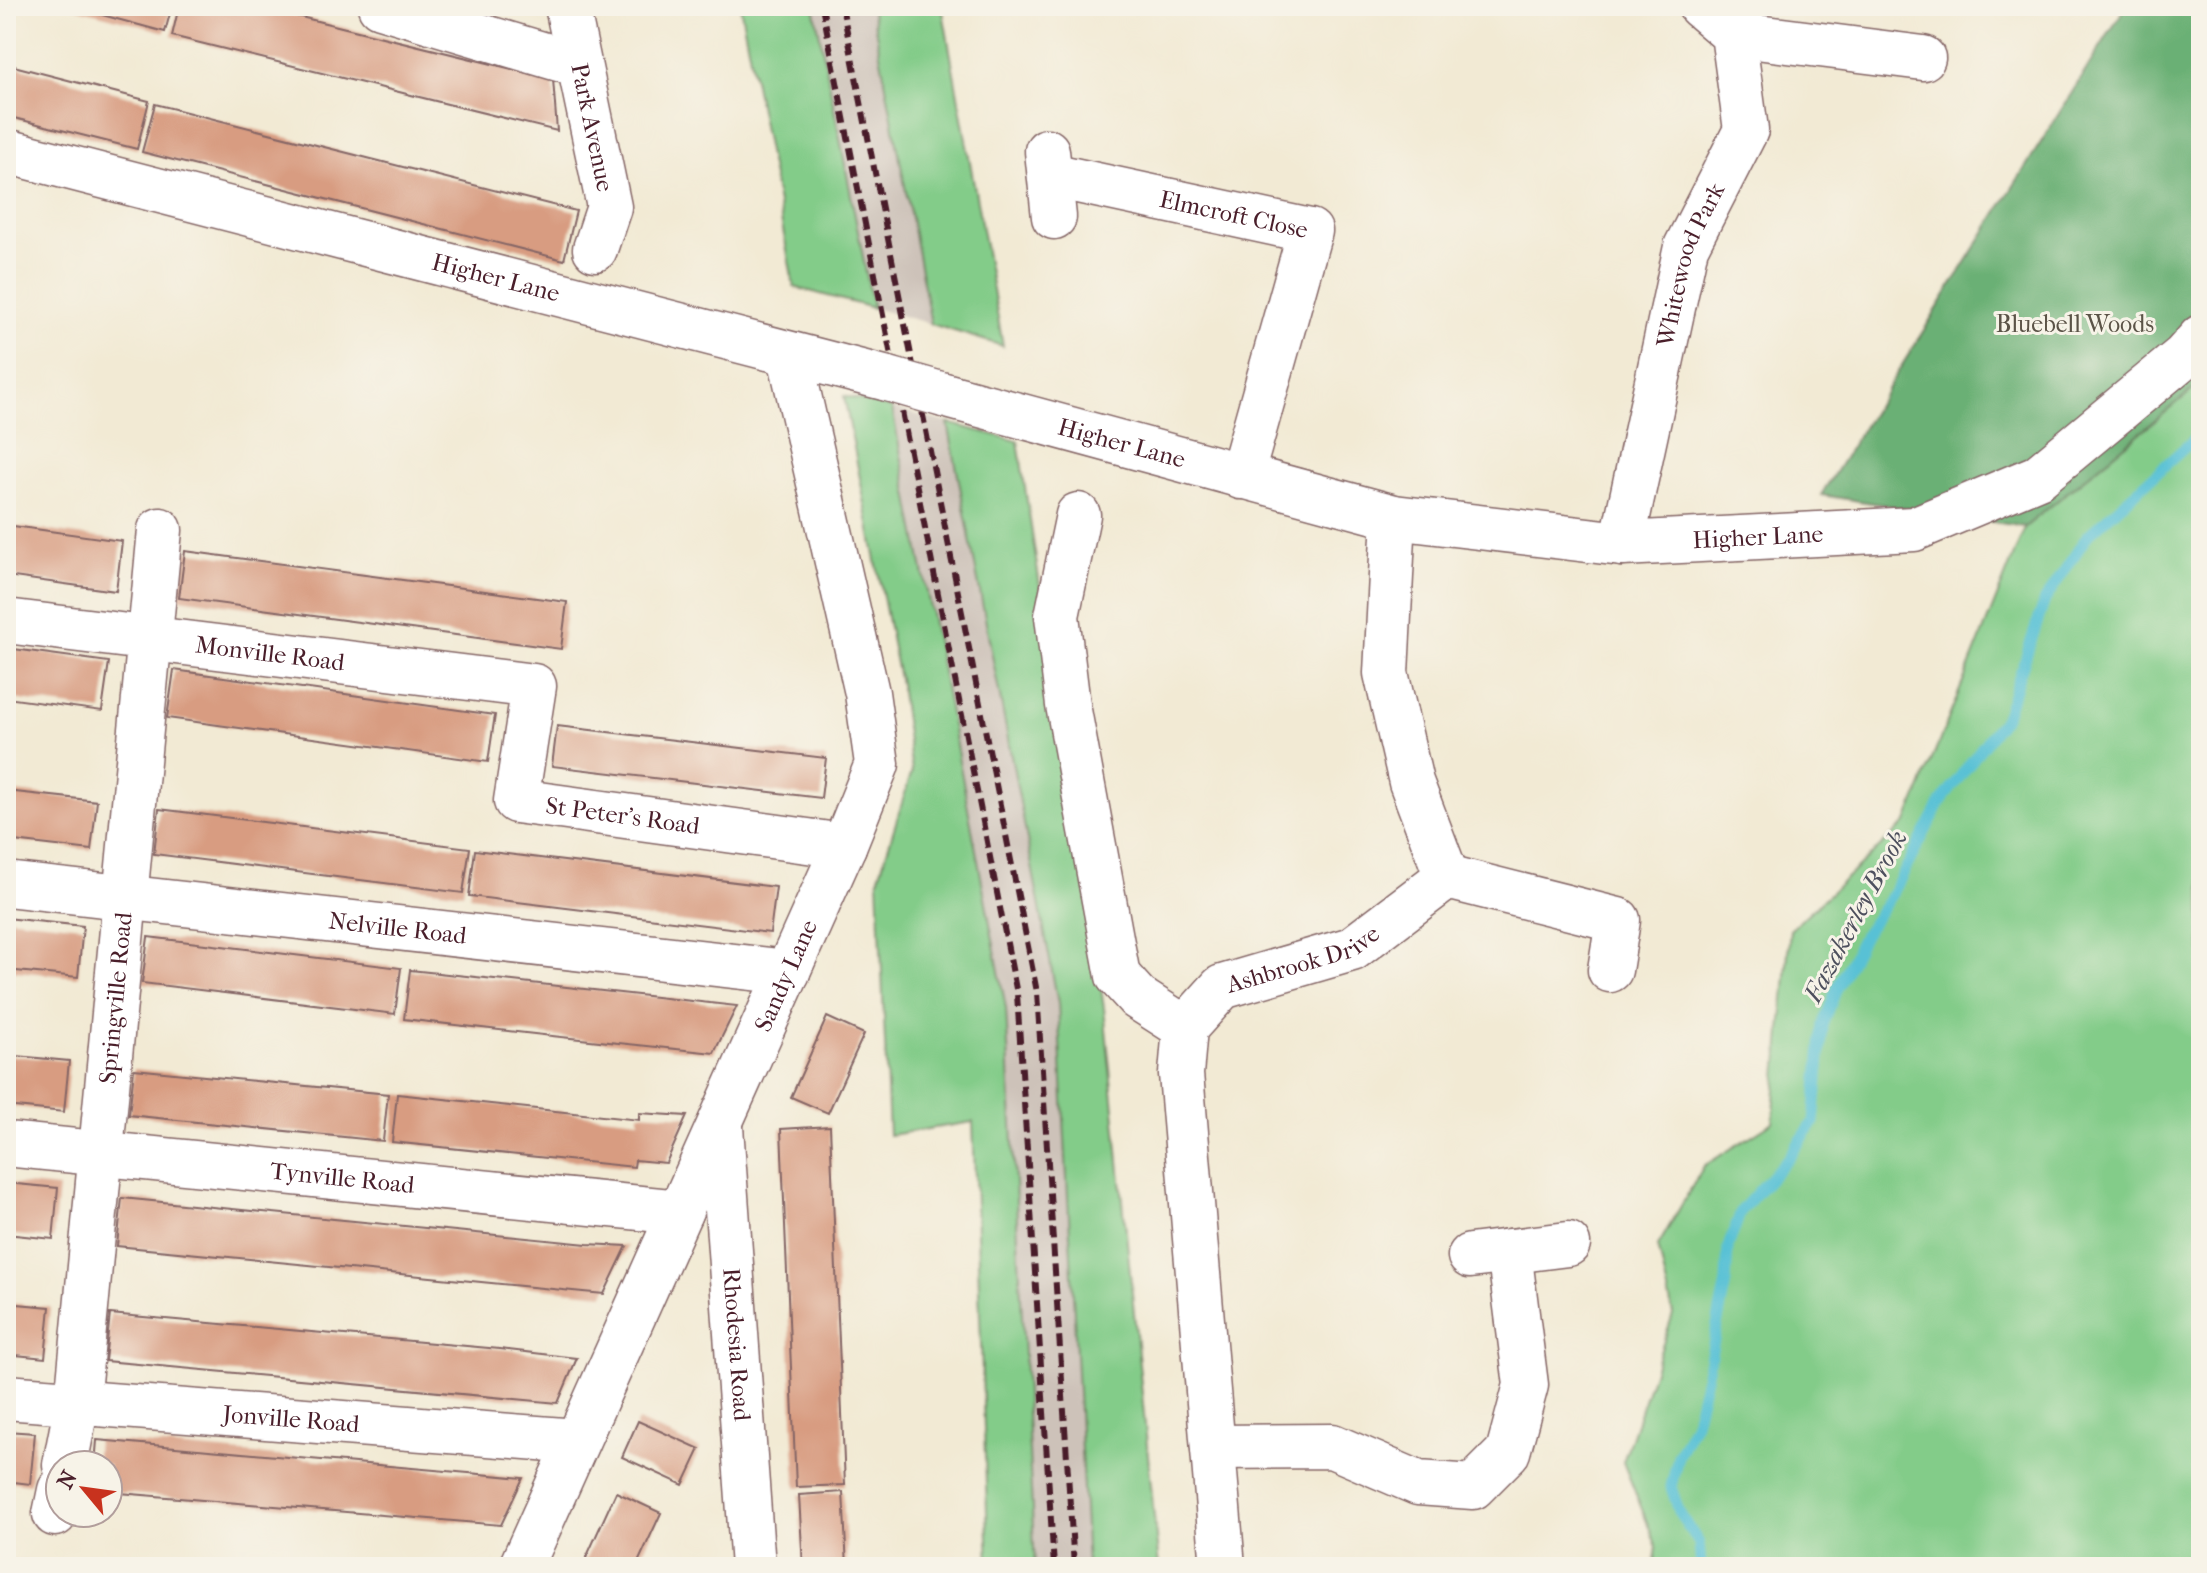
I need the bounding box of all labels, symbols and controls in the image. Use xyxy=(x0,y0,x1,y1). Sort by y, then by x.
street label: Park Avenue xyxy=(565,61,619,194)
street label: Whitewood Park xyxy=(1651,178,1731,350)
street label: Elmcroft Close xyxy=(1157,185,1311,244)
street label: Higher Lane xyxy=(429,248,563,308)
park label: Bluebell Woods xyxy=(1996,310,2154,338)
street label: Higher Lane xyxy=(1055,413,1188,474)
street label: Higher Lane xyxy=(1692,520,1824,554)
street label: Monville Road xyxy=(194,630,347,677)
street label: St Peter's Road xyxy=(544,791,702,840)
water label: Fazakerley Brook xyxy=(1797,825,1914,1008)
street label: Nelville Road xyxy=(327,906,469,950)
street label: Springville Road xyxy=(93,910,138,1085)
street label: Sandy Lane xyxy=(749,915,823,1036)
street label: Ashbrook Drive xyxy=(1222,919,1385,999)
street label: Tynville Road xyxy=(269,1157,417,1199)
street label: Rhodesia Road xyxy=(717,1267,756,1423)
street label: Jonville Road xyxy=(220,1400,361,1438)
north arrow xyxy=(44,1449,124,1529)
text: N xyxy=(52,1466,83,1493)

